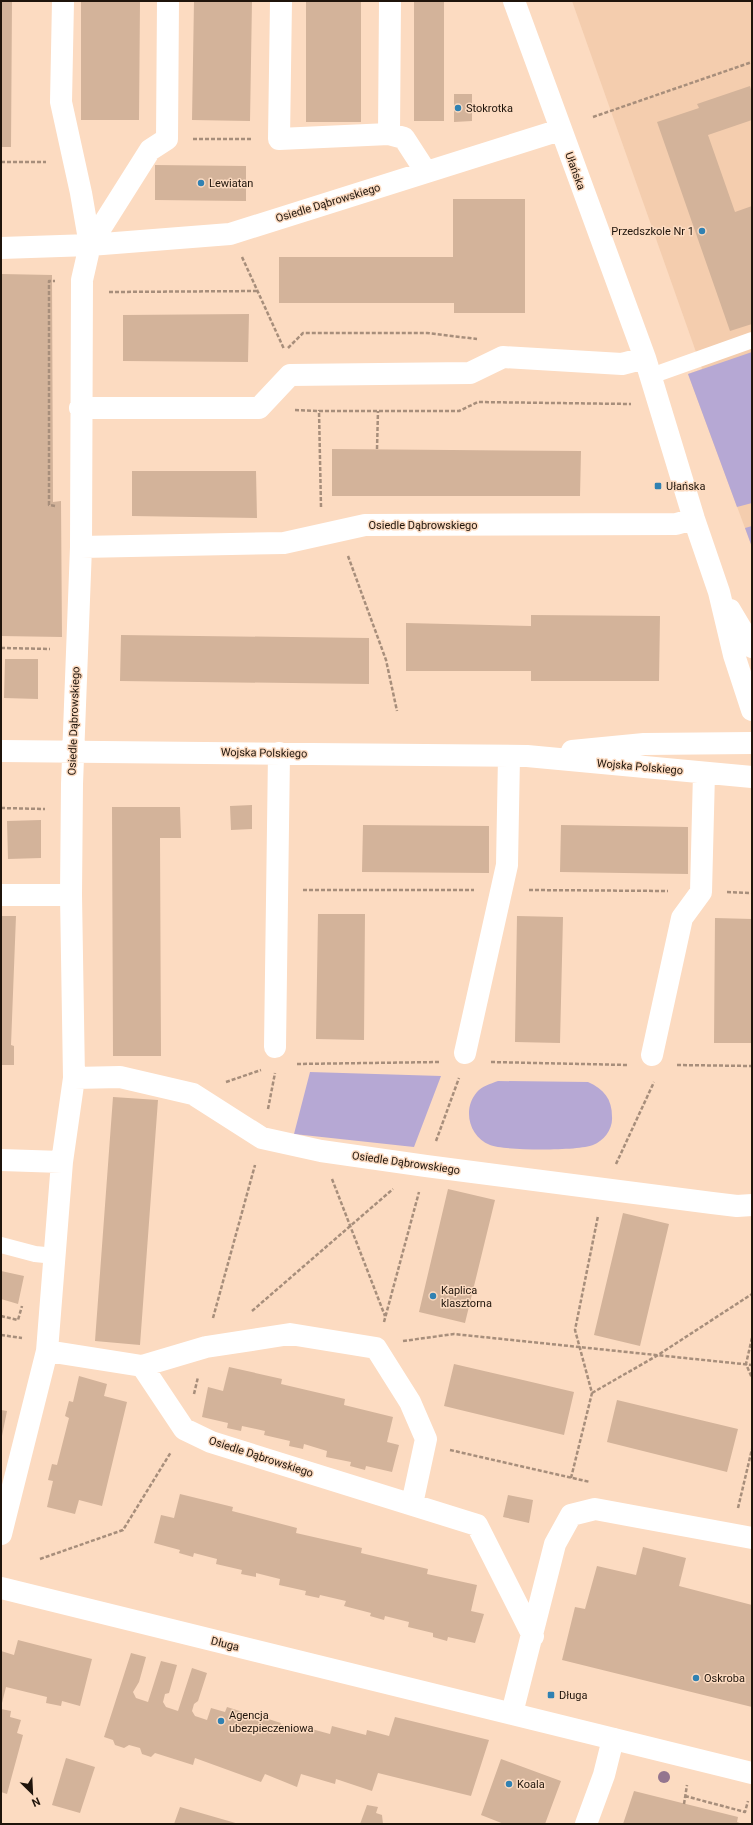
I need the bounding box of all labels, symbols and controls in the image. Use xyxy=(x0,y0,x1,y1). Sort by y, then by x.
place label: Stokrotka xyxy=(466,102,513,115)
marker: Stokrotka xyxy=(453,103,463,113)
street label: Ułańska xyxy=(562,150,588,192)
place label: Lewiatan xyxy=(209,177,253,190)
marker: Lewiatan xyxy=(196,178,206,188)
street label: Osiedle Dąbrowskiego xyxy=(274,181,382,225)
place label: Przedszkole Nr 1 xyxy=(611,225,694,238)
marker: Przedszkole Nr 1 xyxy=(697,226,707,236)
place label: Ułańska xyxy=(666,480,705,493)
marker: Ułańska xyxy=(653,481,663,491)
street label: Osiedle Dąbrowskiego xyxy=(369,519,477,532)
street label: Osiedle Dąbrowskiego xyxy=(66,666,82,776)
street label: Wojska Polskiego xyxy=(221,746,307,760)
street label: Wojska Polskiego xyxy=(596,757,684,777)
street label: Osiedle Dąbrowskiego xyxy=(351,1149,461,1177)
place label: Kaplica klasztorna xyxy=(441,1284,492,1310)
marker: Kaplica klasztorna xyxy=(428,1291,438,1301)
street label: Osiedle Dąbrowskiego xyxy=(207,1434,315,1480)
street label: Długa xyxy=(210,1634,240,1654)
place label: Oskroba xyxy=(704,1672,745,1685)
marker: Oskroba xyxy=(691,1673,701,1683)
place label: Długa xyxy=(559,1689,587,1702)
marker: Długa xyxy=(546,1690,556,1700)
place label: Agencja ubezpieczeniowa xyxy=(229,1709,313,1735)
marker: Agencja ubezpieczeniowa xyxy=(216,1716,226,1726)
north arrow xyxy=(12,1773,52,1813)
place label: Koala xyxy=(517,1778,545,1791)
marker: Koala xyxy=(504,1779,514,1789)
text: N xyxy=(29,1794,42,1809)

